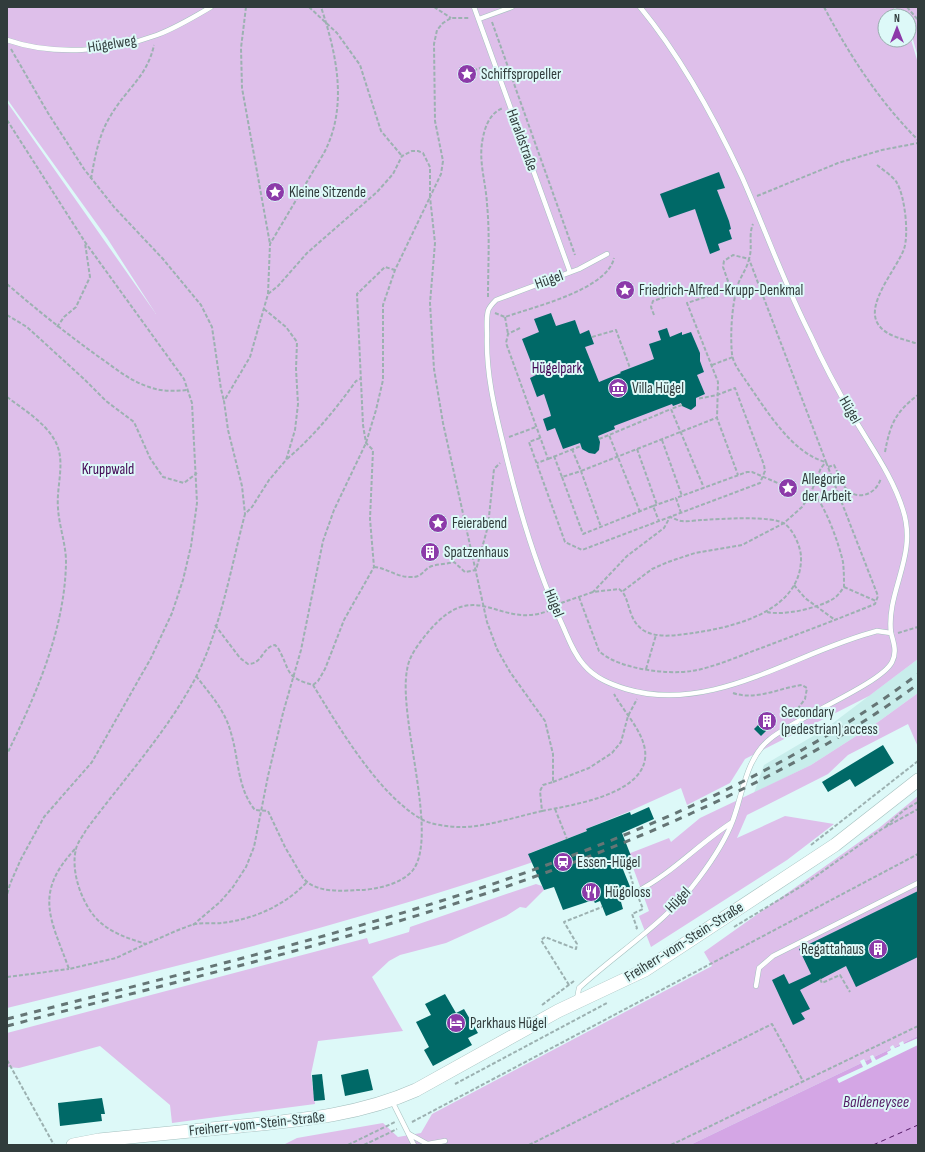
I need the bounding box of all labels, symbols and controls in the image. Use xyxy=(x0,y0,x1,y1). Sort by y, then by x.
north arrow xyxy=(877,8,917,48)
text: N xyxy=(894,12,900,25)
street label: Hügelweg xyxy=(86,31,138,57)
place icon: Schiffspropeller xyxy=(456,63,478,85)
place label: Schiffspropeller xyxy=(481,65,562,84)
street label: Haraldstraße xyxy=(502,106,542,174)
place icon: Kleine Sitzende xyxy=(264,181,286,203)
place label: Kleine Sitzende xyxy=(289,183,366,202)
street label: Hügel xyxy=(532,266,566,294)
place icon: Friedrich-Alfred-Krupp-Denkmal xyxy=(614,279,636,301)
place label: Friedrich-Alfred-Krupp-Denkmal xyxy=(639,281,803,300)
park label: Hügelpark xyxy=(532,359,583,378)
museum icon: Villa Hügel xyxy=(607,377,629,399)
place label: Villa Hügel xyxy=(632,379,684,398)
street label: Hügel xyxy=(835,393,865,427)
park label: Kruppwald xyxy=(82,460,134,479)
place label: Allegorie der Arbeit xyxy=(801,470,852,506)
place icon: Allegorie der Arbeit xyxy=(777,477,799,499)
place icon: Feierabend xyxy=(427,512,449,534)
place label: Feierabend xyxy=(452,514,507,533)
building icon: Spatzenhaus xyxy=(419,541,441,563)
place label: Spatzenhaus xyxy=(444,543,509,562)
street label: Hügel xyxy=(540,586,568,620)
place label: Secondary (pedestrian) access xyxy=(781,703,878,739)
building icon: Secondary (pedestrian) access xyxy=(756,710,778,732)
station icon: Essen-Hügel xyxy=(552,851,574,873)
place label: Essen-Hügel xyxy=(577,853,640,872)
restaurant icon: Hügoloss xyxy=(580,881,602,903)
place label: Hügoloss xyxy=(605,883,651,902)
street label: Hügel xyxy=(661,883,695,917)
street label: Freiherr-vom-Stein-Straße xyxy=(621,898,747,986)
building icon: Regattahaus xyxy=(867,938,889,960)
place label: Regattahaus xyxy=(801,940,864,959)
hotel icon: Parkhaus Hügel xyxy=(445,1012,467,1034)
place label: Parkhaus Hügel xyxy=(470,1014,547,1033)
water label: Baldeneysee xyxy=(843,1093,909,1112)
street label: Freiherr-vom-Stein-Straße xyxy=(188,1107,326,1141)

